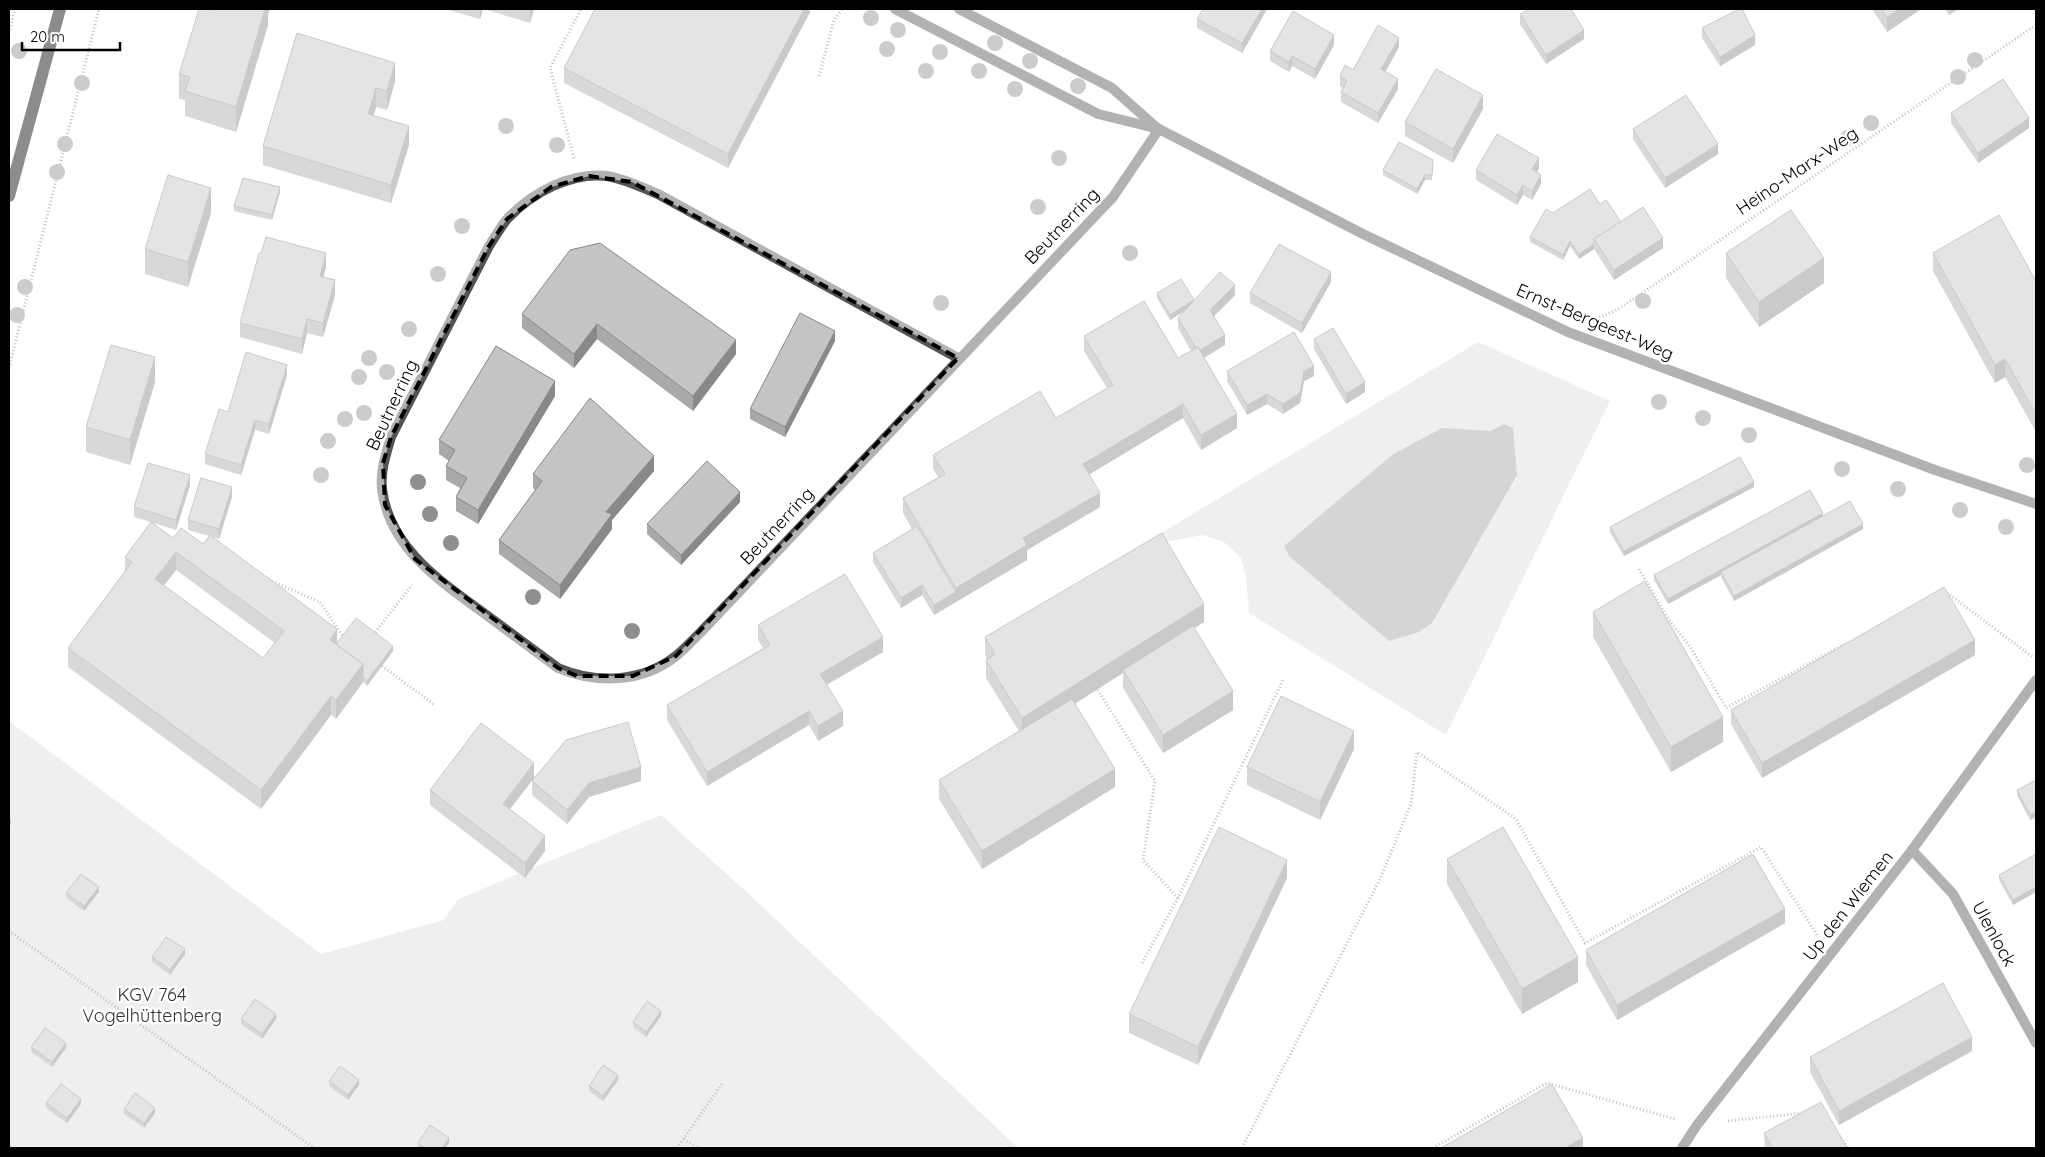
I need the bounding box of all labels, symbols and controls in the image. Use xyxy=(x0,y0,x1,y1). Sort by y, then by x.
scale bar xyxy=(22,20,120,52)
text: 20 m xyxy=(30,27,65,46)
street label: Heino-Marx-Weg xyxy=(1731,121,1862,220)
street label: Beutnerring xyxy=(1019,182,1104,269)
street label: Ernst-Bergeest-Weg xyxy=(1513,278,1677,365)
street label: Beutnerring xyxy=(360,355,423,454)
street label: Beutnerring xyxy=(735,482,819,569)
street label: Up den Wiemen xyxy=(1797,846,1898,965)
street label: Ulenlock xyxy=(1967,897,2022,970)
park label: KGV 764 Vogelhüttenberg xyxy=(82,983,222,1027)

